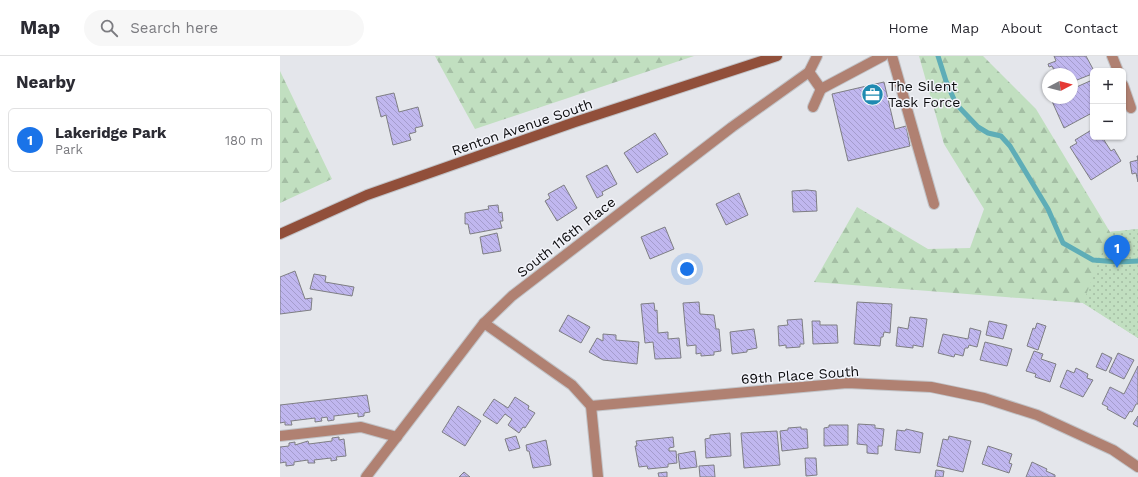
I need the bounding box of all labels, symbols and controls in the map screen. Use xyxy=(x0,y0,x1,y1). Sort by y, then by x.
search box xyxy=(84,10,364,46)
text: Map xyxy=(20,16,60,39)
icon: search xyxy=(98,17,120,39)
text: Search here xyxy=(130,19,218,37)
text: Home xyxy=(888,20,928,36)
text: Map xyxy=(950,20,979,36)
text: About xyxy=(1001,20,1042,36)
text: Contact xyxy=(1064,20,1118,36)
north arrow xyxy=(1042,68,1078,104)
map controls xyxy=(1090,68,1126,140)
button: + xyxy=(1090,68,1126,104)
text: Nearby xyxy=(16,72,75,92)
place label: The Silent Task Force xyxy=(888,78,960,110)
office icon: The Silent Task Force xyxy=(860,81,886,107)
street label: Renton Avenue South xyxy=(450,95,594,159)
button: − xyxy=(1090,104,1126,140)
text: Lakeridge Park xyxy=(55,124,166,142)
text: 1 xyxy=(27,133,33,148)
text: 180 m xyxy=(225,133,263,148)
text: Park xyxy=(55,142,83,157)
street label: South 116th Place xyxy=(514,194,618,280)
pin: 1 xyxy=(1104,235,1130,268)
your location xyxy=(677,259,697,279)
street label: 69th Place South xyxy=(740,363,860,387)

